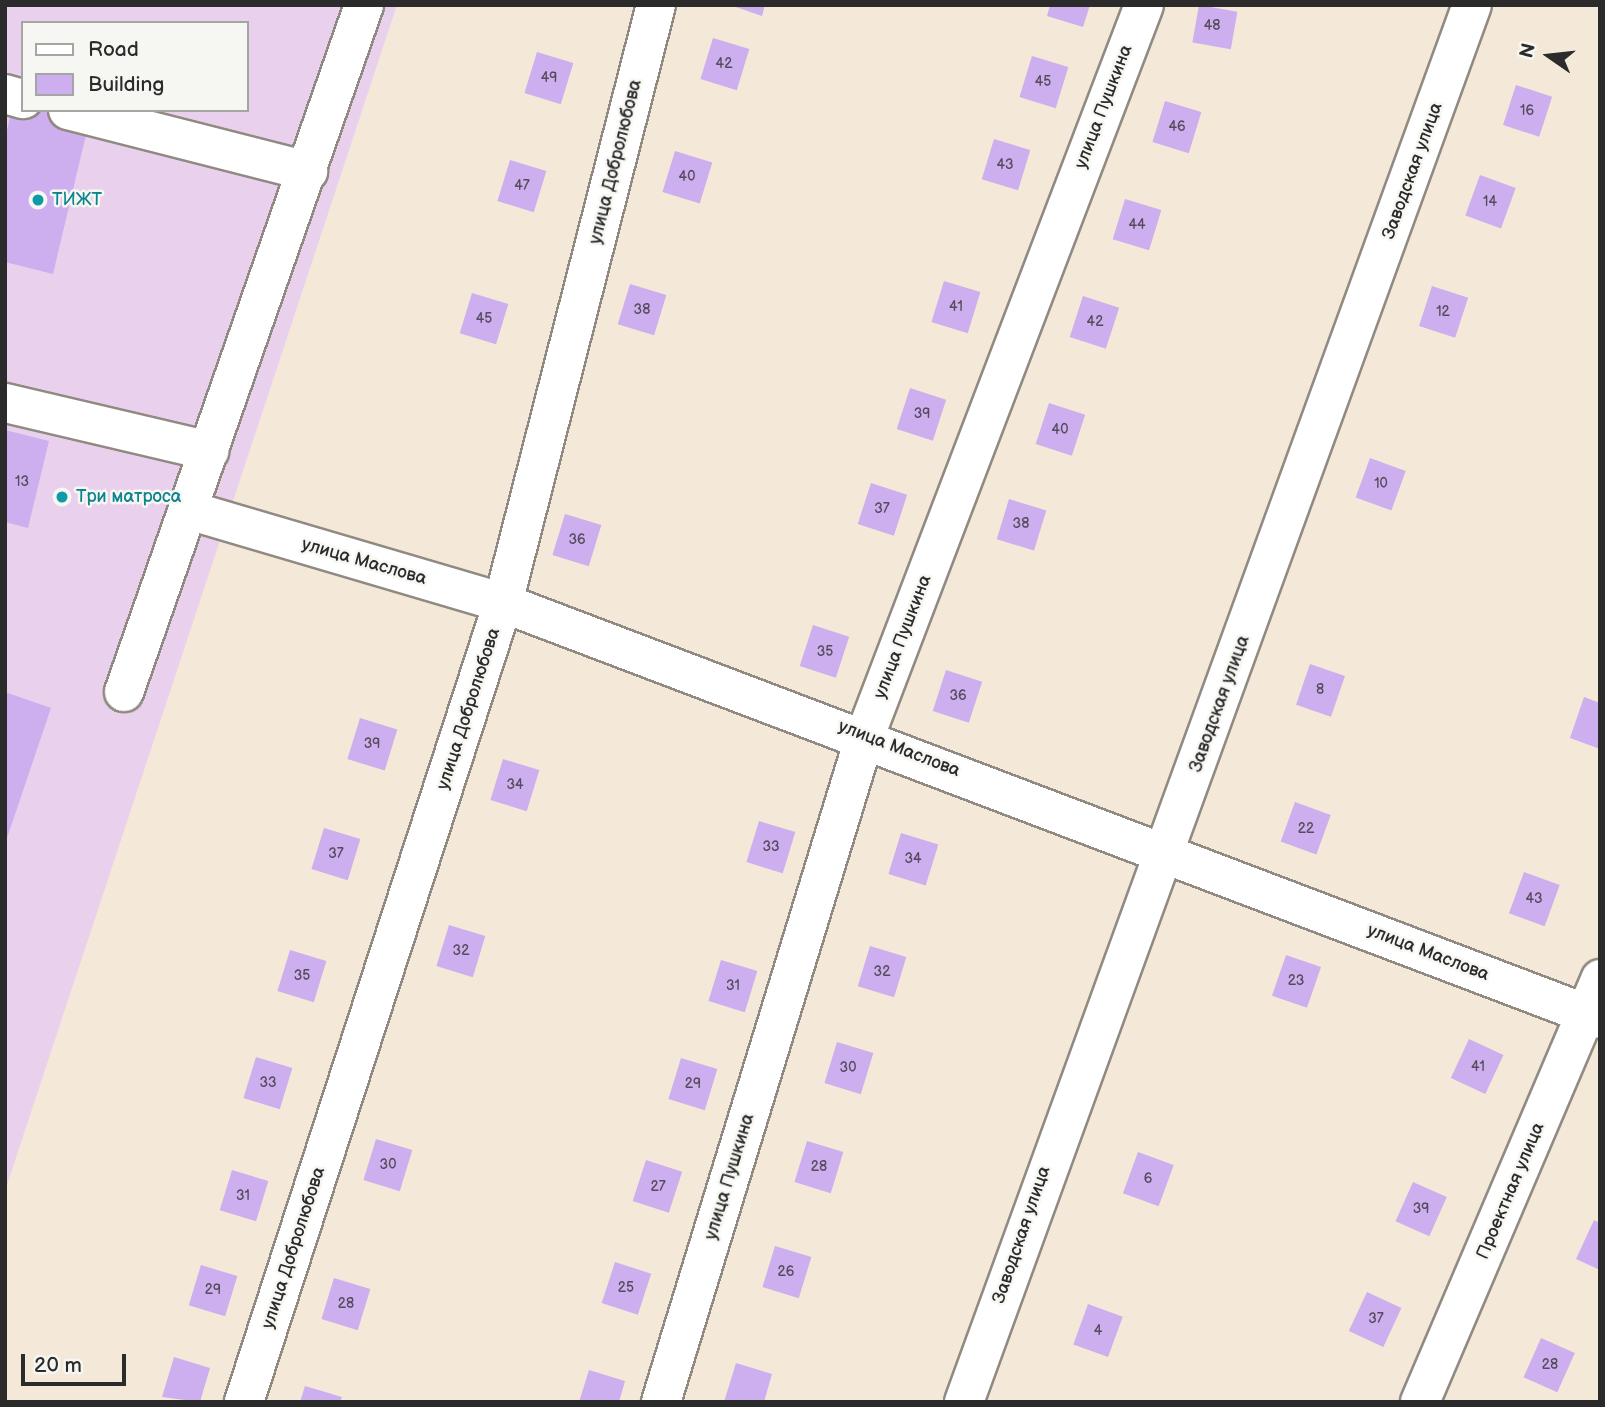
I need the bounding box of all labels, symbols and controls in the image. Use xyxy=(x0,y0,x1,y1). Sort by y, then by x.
house number: 48 xyxy=(1204,18,1220,34)
legend xyxy=(21,21,248,112)
north arrow xyxy=(1514,21,1584,91)
text: Road xyxy=(88,37,139,62)
text: N xyxy=(1515,41,1541,61)
street label: улица Пушкина xyxy=(1070,42,1138,172)
house number: 42 xyxy=(716,56,732,72)
house number: 49 xyxy=(541,70,557,86)
text: Building xyxy=(88,72,164,97)
house number: 45 xyxy=(1035,74,1051,90)
street label: улица Добролюбова xyxy=(585,77,647,247)
street label: Заводская улица xyxy=(1378,100,1448,242)
house number: 16 xyxy=(1520,103,1534,119)
house number: 46 xyxy=(1168,119,1186,135)
house number: 43 xyxy=(996,157,1014,173)
house number: 40 xyxy=(679,169,695,185)
house number: 47 xyxy=(514,178,530,194)
place label: ТИЖТ xyxy=(52,189,102,211)
marker: ТИЖТ xyxy=(30,192,46,208)
house number: 14 xyxy=(1483,194,1497,210)
house number: 44 xyxy=(1128,217,1146,233)
house number: 41 xyxy=(949,299,963,315)
house number: 38 xyxy=(634,302,650,318)
house number: 12 xyxy=(1436,304,1450,320)
house number: 45 xyxy=(476,311,492,327)
house number: 42 xyxy=(1087,314,1103,330)
house number: 39 xyxy=(914,406,930,422)
house number: 40 xyxy=(1052,422,1068,438)
house number: 13 xyxy=(15,474,29,490)
house number: 10 xyxy=(1374,476,1388,492)
place label: Три матроса xyxy=(76,486,181,508)
marker: Три матроса xyxy=(54,489,70,505)
house number: 37 xyxy=(874,501,890,517)
house number: 38 xyxy=(1013,516,1029,532)
house number: 36 xyxy=(568,532,586,548)
street label: улица Маслова xyxy=(299,534,429,590)
street label: улица Пушкина xyxy=(869,572,937,702)
street label: улица Добролюбова xyxy=(433,625,505,793)
street label: Заводская улица xyxy=(1185,633,1255,775)
house number: 35 xyxy=(817,644,833,660)
house number: 8 xyxy=(1316,682,1324,698)
house number: 36 xyxy=(949,688,967,704)
street label: улица Маслова xyxy=(835,716,963,782)
house number: 39 xyxy=(364,736,380,752)
house number: 34 xyxy=(506,777,524,793)
house number: 22 xyxy=(1298,821,1314,837)
house number: 33 xyxy=(762,839,780,855)
house number: 37 xyxy=(328,846,344,862)
house number: 34 xyxy=(904,851,922,867)
house number: 43 xyxy=(1525,891,1543,907)
street label: улица Маслова xyxy=(1364,920,1492,986)
house number: 32 xyxy=(453,943,469,959)
house number: 32 xyxy=(874,964,890,980)
house number: 35 xyxy=(294,968,310,984)
house number: 23 xyxy=(1288,973,1304,989)
house number: 31 xyxy=(726,978,740,994)
house number: 41 xyxy=(1471,1059,1485,1075)
house number: 30 xyxy=(840,1060,856,1076)
house number: 33 xyxy=(259,1075,277,1091)
house number: 29 xyxy=(685,1076,701,1092)
street label: улица Пушкина xyxy=(701,1111,759,1243)
street label: Проектная улица xyxy=(1472,1119,1550,1263)
house number: 30 xyxy=(380,1157,396,1173)
house number: 28 xyxy=(811,1159,827,1175)
street label: Заводская улица xyxy=(988,1163,1056,1307)
street label: улица Добролюбова xyxy=(258,1164,330,1332)
house number: 6 xyxy=(1144,1171,1152,1187)
house number: 27 xyxy=(650,1179,666,1195)
house number: 31 xyxy=(236,1188,250,1204)
house number: 39 xyxy=(1413,1201,1429,1217)
house number: 26 xyxy=(778,1264,794,1280)
house number: 25 xyxy=(618,1280,634,1296)
house number: 29 xyxy=(205,1282,221,1298)
house number: 28 xyxy=(338,1296,354,1312)
house number: 37 xyxy=(1368,1311,1384,1327)
house number: 4 xyxy=(1094,1323,1102,1339)
scale bar xyxy=(24,1340,130,1384)
text: 20 m xyxy=(34,1353,82,1378)
house number: 28 xyxy=(1542,1357,1558,1373)

